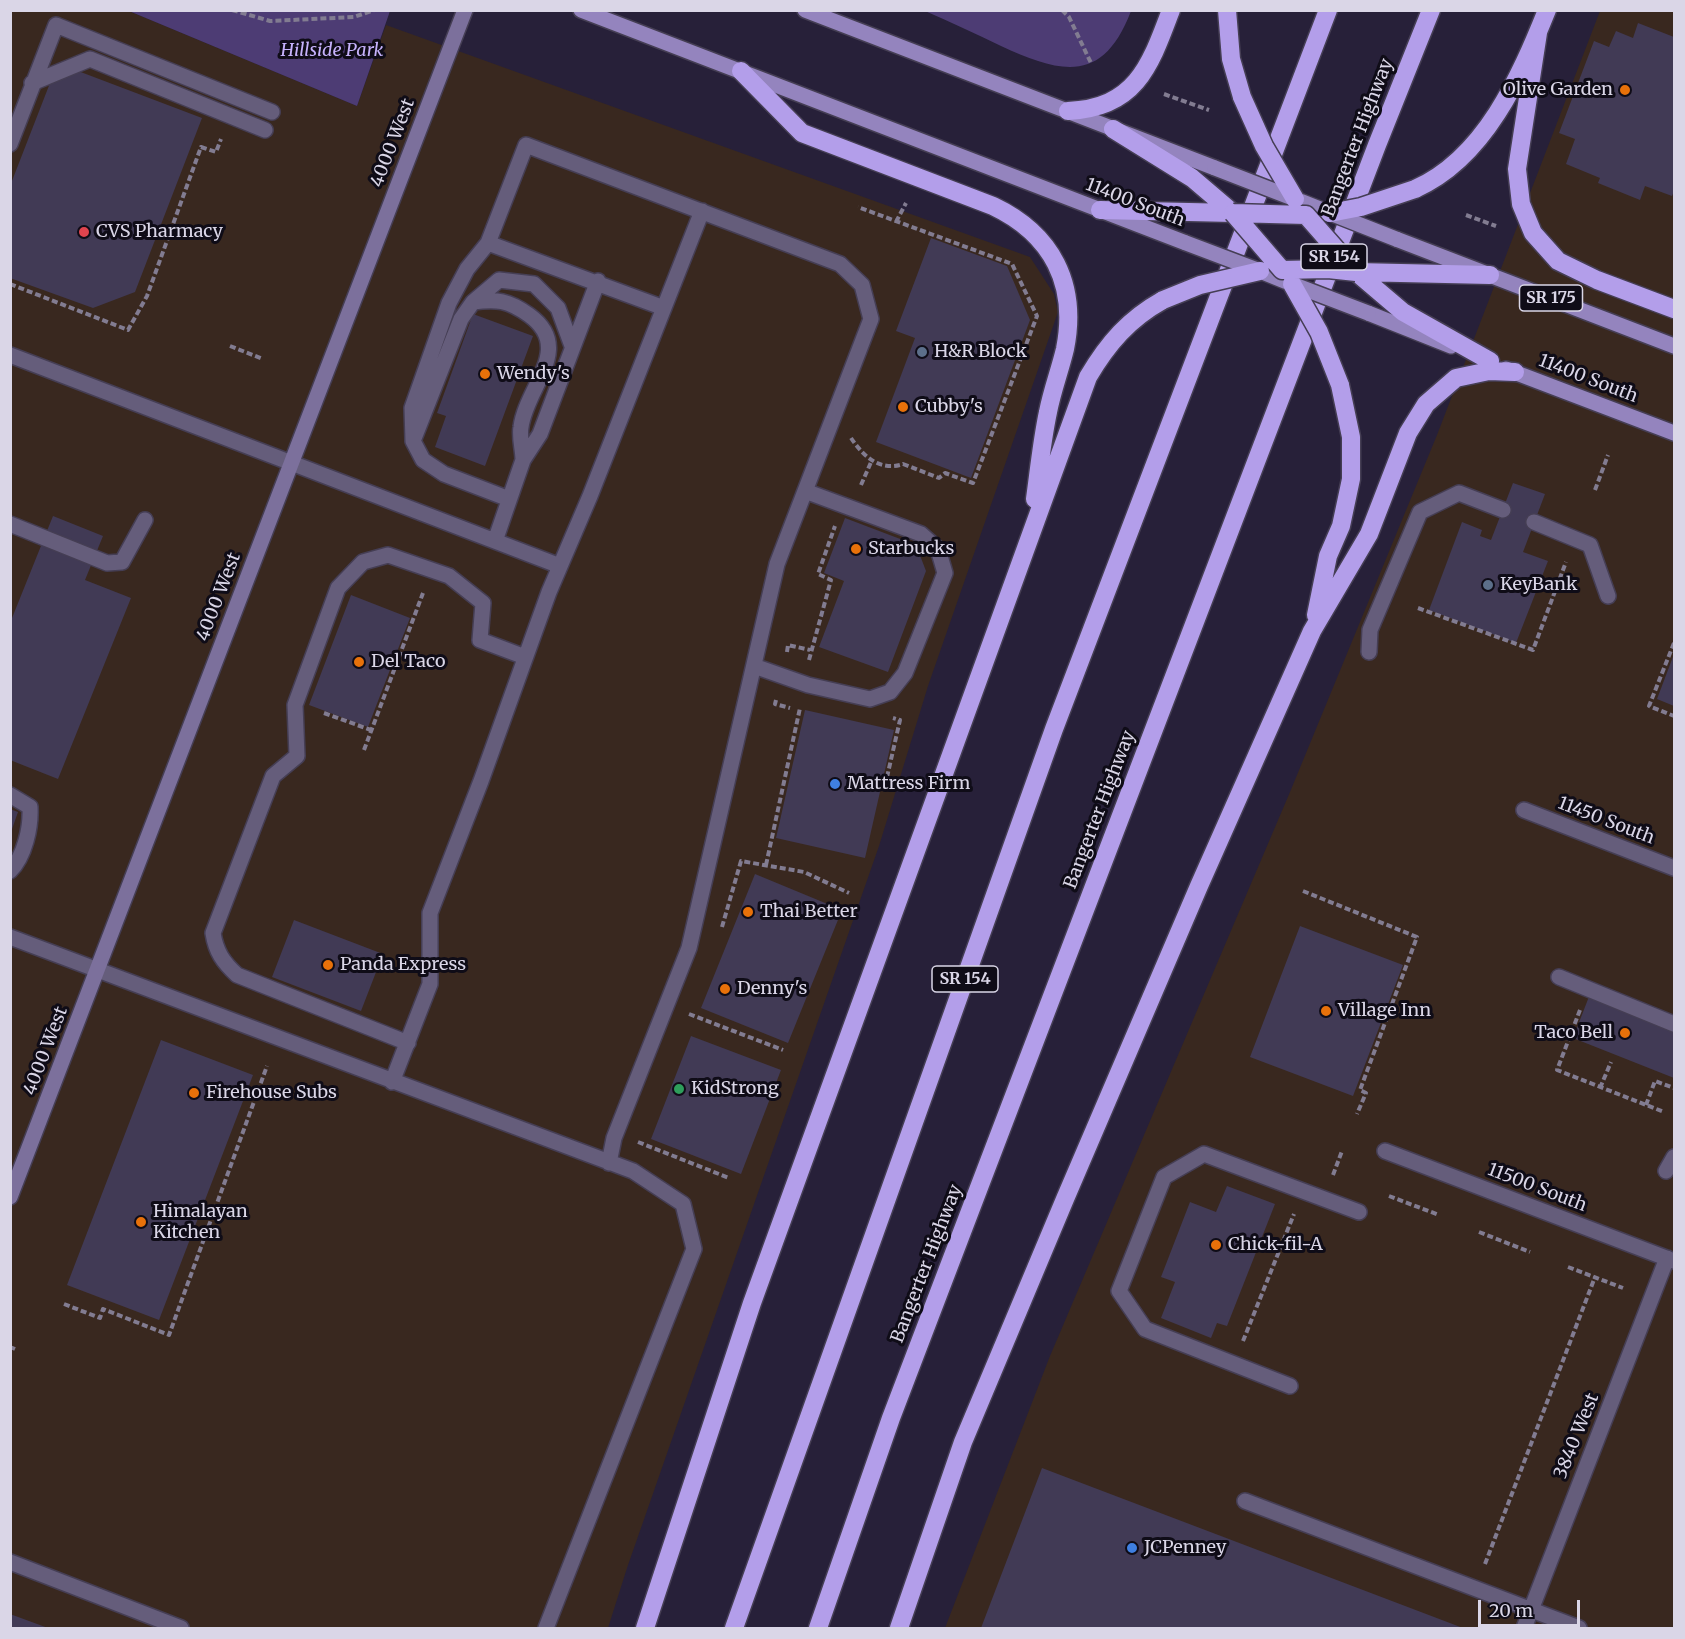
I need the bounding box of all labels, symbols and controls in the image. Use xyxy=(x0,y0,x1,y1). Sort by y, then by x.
park label: Hillside Park xyxy=(281,40,383,62)
street label: Bangerter Highway xyxy=(1318,56,1398,220)
place label: Olive Garden xyxy=(1503,79,1613,101)
marker: Olive Garden xyxy=(1618,83,1632,97)
street label: 4000 West xyxy=(366,96,420,190)
street label: 11400 South xyxy=(1082,174,1188,232)
place label: CVS Pharmacy xyxy=(96,221,223,243)
marker: CVS Pharmacy xyxy=(77,225,91,239)
road number: SR 154 xyxy=(1301,244,1367,270)
road number: SR 175 xyxy=(1520,285,1582,311)
place label: H&R Block xyxy=(934,341,1027,363)
marker: H&R Block xyxy=(915,345,929,359)
street label: 11400 South xyxy=(1535,350,1641,408)
place label: Wendy's xyxy=(497,363,570,385)
marker: Wendy's xyxy=(478,367,492,381)
place label: Cubby's xyxy=(915,396,983,418)
marker: Cubby's xyxy=(896,400,910,414)
place label: Starbucks xyxy=(868,538,954,560)
marker: Starbucks xyxy=(849,542,863,556)
street label: 4000 West xyxy=(192,550,246,644)
place label: KeyBank xyxy=(1500,574,1577,596)
marker: KeyBank xyxy=(1481,578,1495,592)
place label: Del Taco xyxy=(371,651,445,673)
marker: Del Taco xyxy=(352,655,366,669)
street label: Bangerter Highway xyxy=(1060,728,1140,892)
place label: Mattress Firm xyxy=(847,773,970,795)
marker: Mattress Firm xyxy=(828,777,842,791)
street label: 11450 South xyxy=(1555,793,1657,849)
place label: Thai Better xyxy=(760,901,858,923)
marker: Thai Better xyxy=(741,905,755,919)
place label: Panda Express xyxy=(340,954,466,976)
marker: Panda Express xyxy=(321,958,335,972)
road number: SR 154 xyxy=(932,966,998,992)
place label: Denny's xyxy=(737,978,807,1000)
marker: Denny's xyxy=(718,982,732,996)
place label: Village Inn xyxy=(1338,1000,1431,1022)
street label: 4000 West xyxy=(19,1004,73,1098)
marker: Village Inn xyxy=(1319,1004,1333,1018)
place label: Taco Bell xyxy=(1534,1022,1613,1044)
marker: Taco Bell xyxy=(1618,1026,1632,1040)
place label: KidStrong xyxy=(691,1078,779,1100)
place label: Firehouse Subs xyxy=(206,1082,337,1104)
marker: KidStrong xyxy=(672,1082,686,1096)
marker: Firehouse Subs xyxy=(187,1086,201,1100)
street label: 11500 South xyxy=(1484,1159,1590,1217)
street label: Bangerter Highway xyxy=(887,1182,967,1346)
place label: Himalayan Kitchen xyxy=(153,1201,248,1244)
marker: Himalayan Kitchen xyxy=(134,1215,148,1229)
place label: Chick-fil-A xyxy=(1228,1234,1323,1256)
marker: Chick-fil-A xyxy=(1209,1238,1223,1252)
street label: 3840 West xyxy=(1550,1390,1604,1482)
place label: JCPenney xyxy=(1144,1537,1226,1559)
marker: JCPenney xyxy=(1125,1541,1139,1555)
scale bar xyxy=(1481,1588,1583,1626)
text: 20 m xyxy=(1489,1599,1533,1622)

